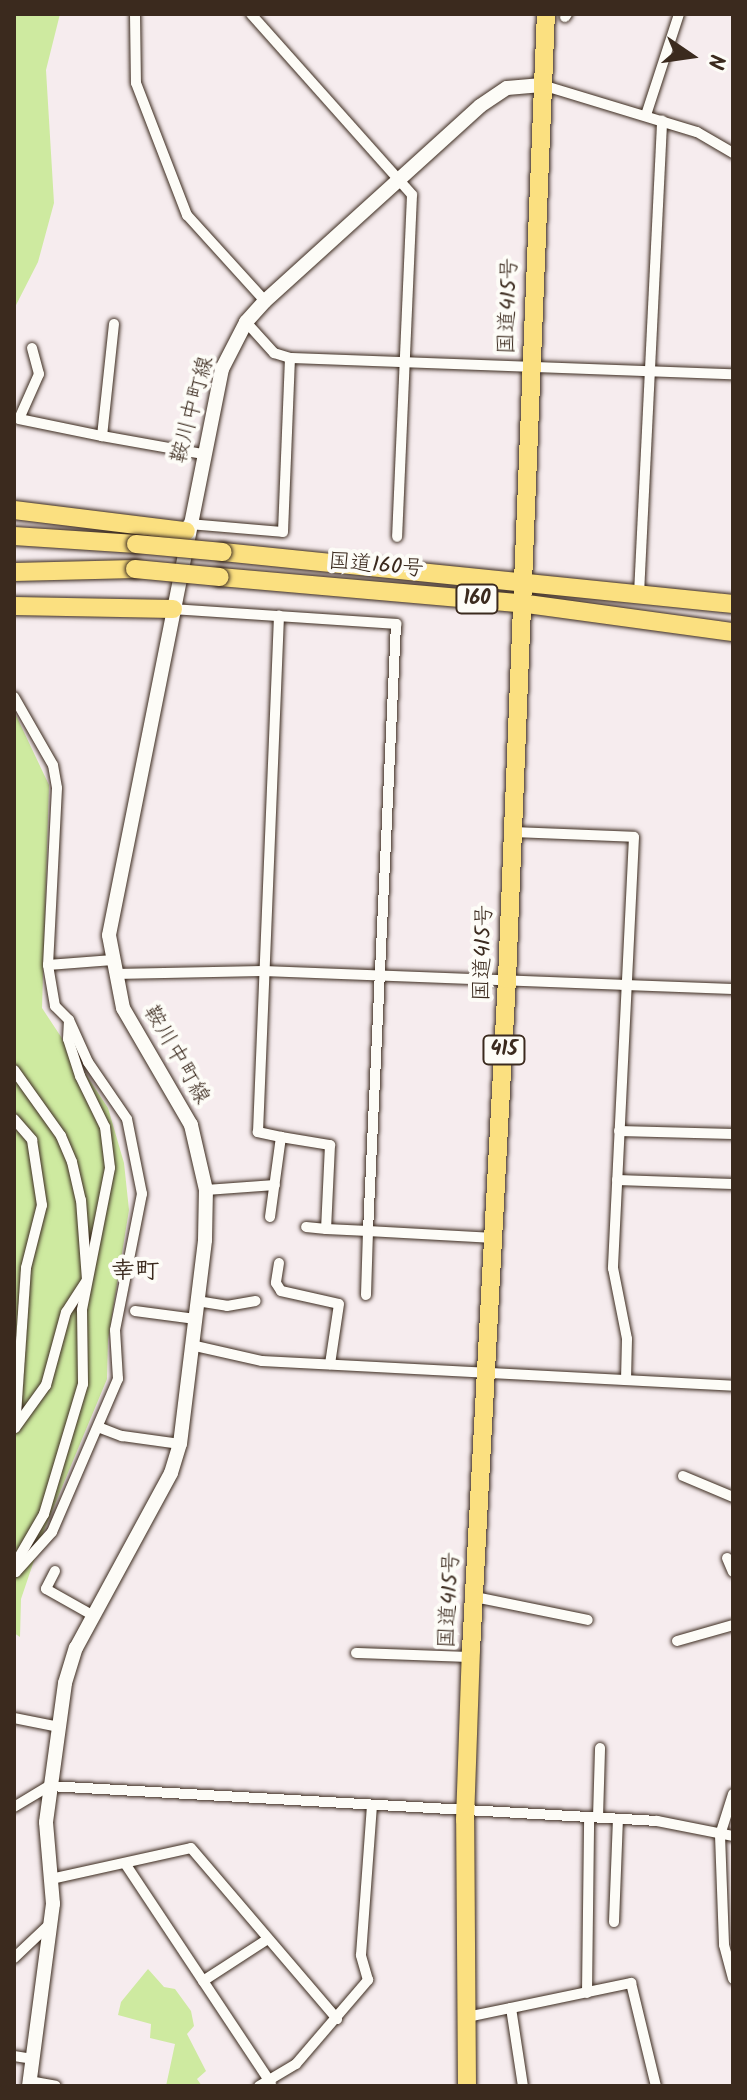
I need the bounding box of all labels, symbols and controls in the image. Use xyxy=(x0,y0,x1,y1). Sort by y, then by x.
north arrow xyxy=(651,16,731,96)
text: N xyxy=(696,51,733,72)
street label: 国道415号 xyxy=(494,257,524,355)
street label: 鞍川中町線 xyxy=(166,353,220,467)
street label: 国道160号 xyxy=(327,549,425,583)
road number: 160 xyxy=(455,583,499,615)
street label: 国道415号 xyxy=(469,904,499,1002)
street label: 鞍川中町線 xyxy=(137,1001,215,1109)
road number: 415 xyxy=(482,1034,526,1066)
district label: 幸町 xyxy=(111,1258,159,1286)
street label: 国道415号 xyxy=(434,1551,466,1649)

